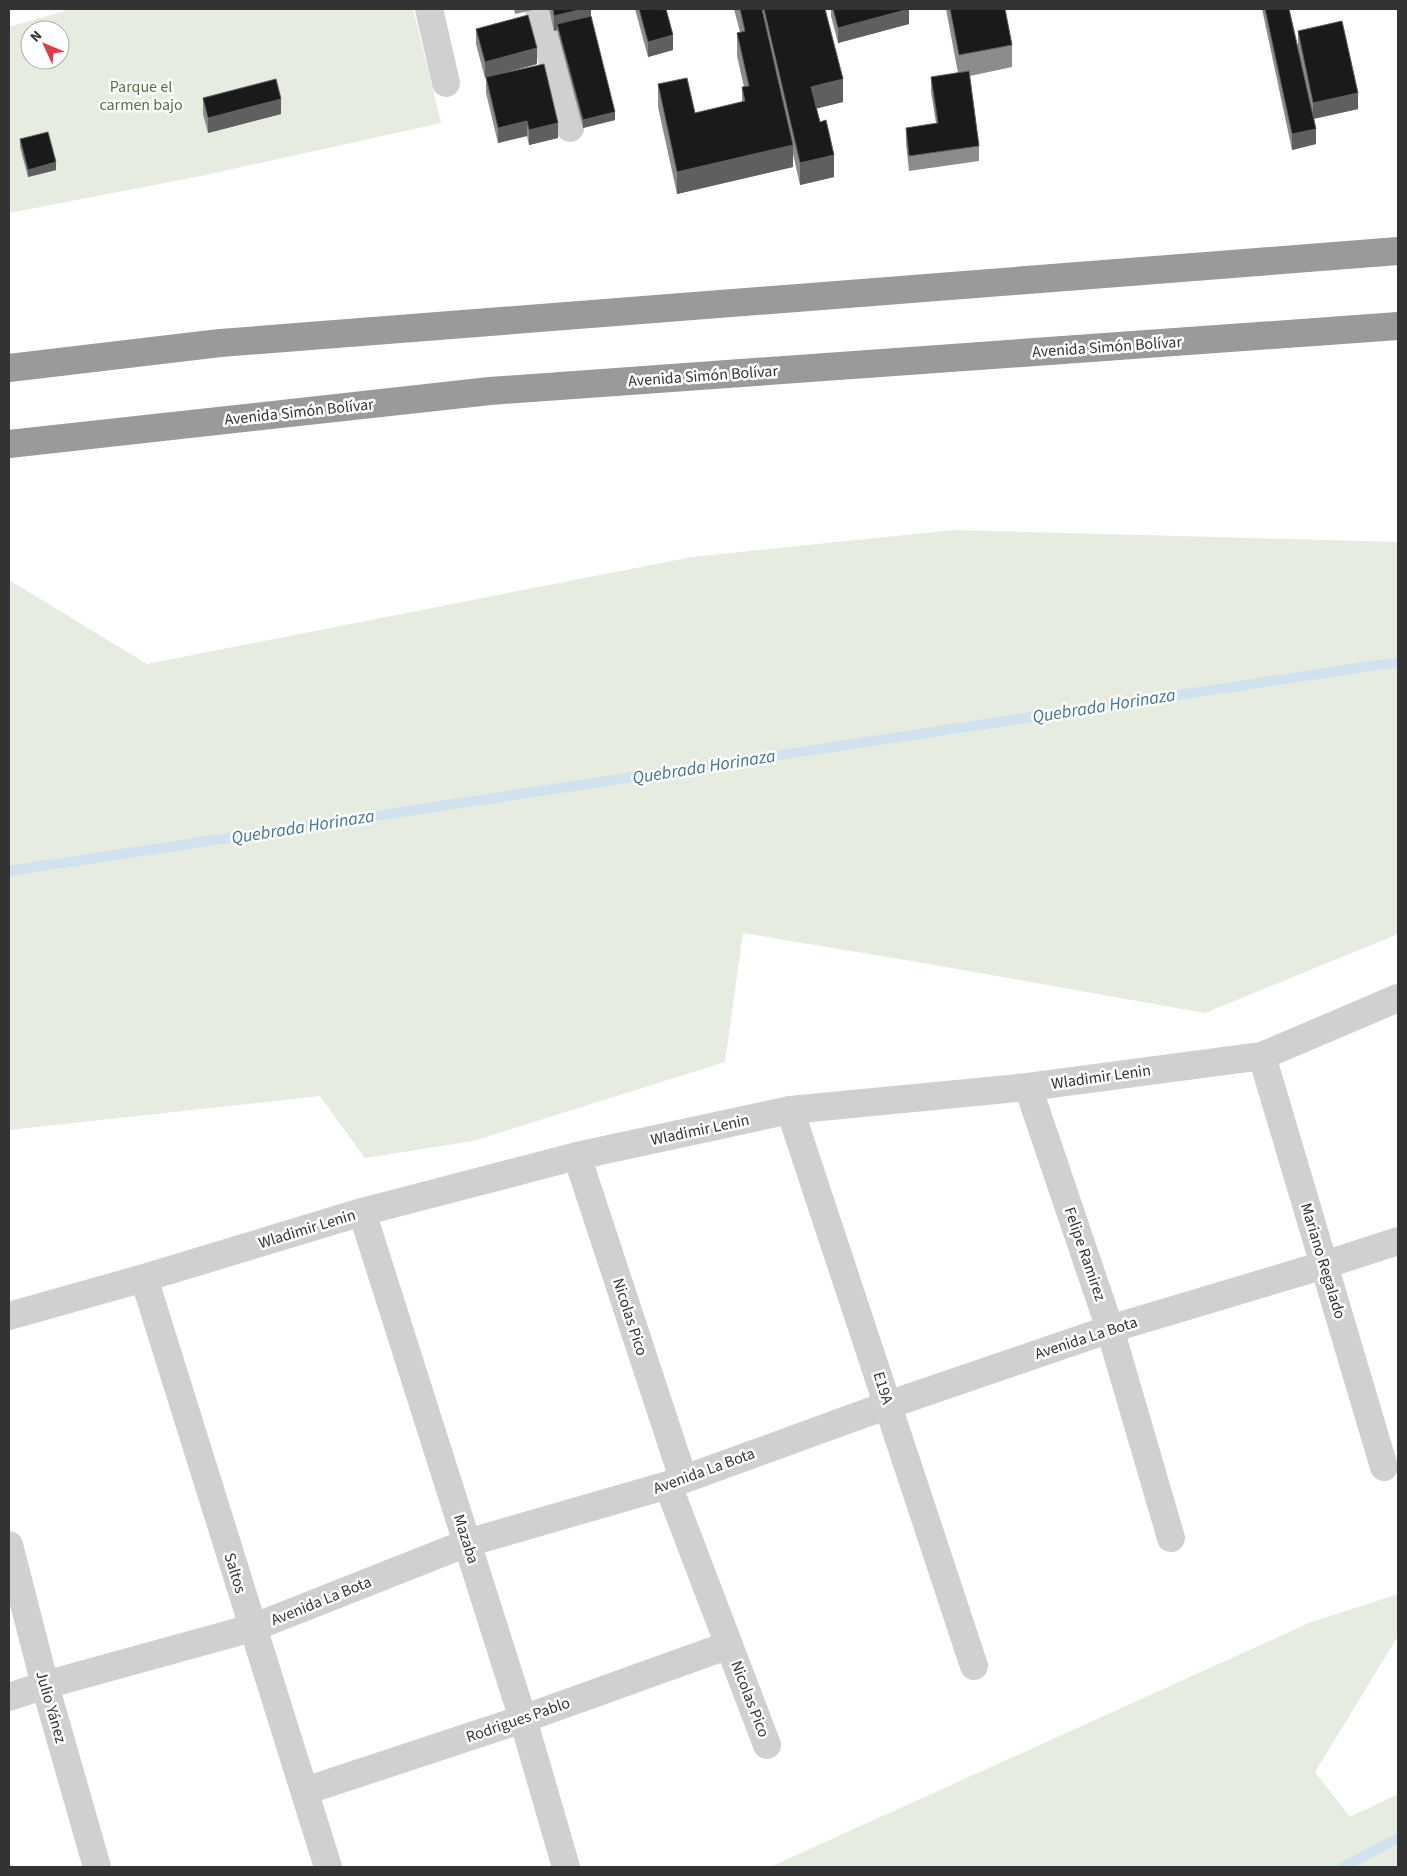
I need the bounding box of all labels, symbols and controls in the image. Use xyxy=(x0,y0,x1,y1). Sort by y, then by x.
north arrow xyxy=(20,20,70,70)
text: N xyxy=(26,26,47,47)
park label: Parque el carmen bajo xyxy=(99,76,183,116)
street label: Avenida Simón Bolívar xyxy=(1031,331,1183,363)
street label: Avenida Simón Bolívar xyxy=(627,360,779,392)
street label: Avenida Simón Bolívar xyxy=(223,393,375,431)
water label: Quebrada Horinaza xyxy=(1031,682,1178,730)
water label: Quebrada Horinaza xyxy=(631,743,778,791)
water label: Quebrada Horinaza xyxy=(230,803,377,851)
street label: Wladimir Lenin xyxy=(1050,1059,1152,1095)
street label: Wladimir Lenin xyxy=(649,1109,751,1151)
street label: Mariano Regalado xyxy=(1295,1200,1351,1322)
street label: Wladimir Lenin xyxy=(256,1204,358,1254)
street label: Felipe Ramirez xyxy=(1059,1204,1111,1304)
street label: Nicolas Pico xyxy=(607,1275,653,1359)
street label: Avenida La Bota xyxy=(1032,1311,1140,1365)
street label: E19A xyxy=(867,1369,899,1407)
street label: Avenida La Bota xyxy=(650,1442,758,1500)
street label: Mazaba xyxy=(448,1511,484,1567)
street label: Saltos xyxy=(218,1550,252,1596)
street label: Avenida La Bota xyxy=(267,1571,375,1631)
street label: Nicolas Pico xyxy=(725,1657,775,1741)
street label: Julio Yánez xyxy=(30,1668,72,1746)
street label: Rodrigues Pablo xyxy=(463,1692,573,1748)

